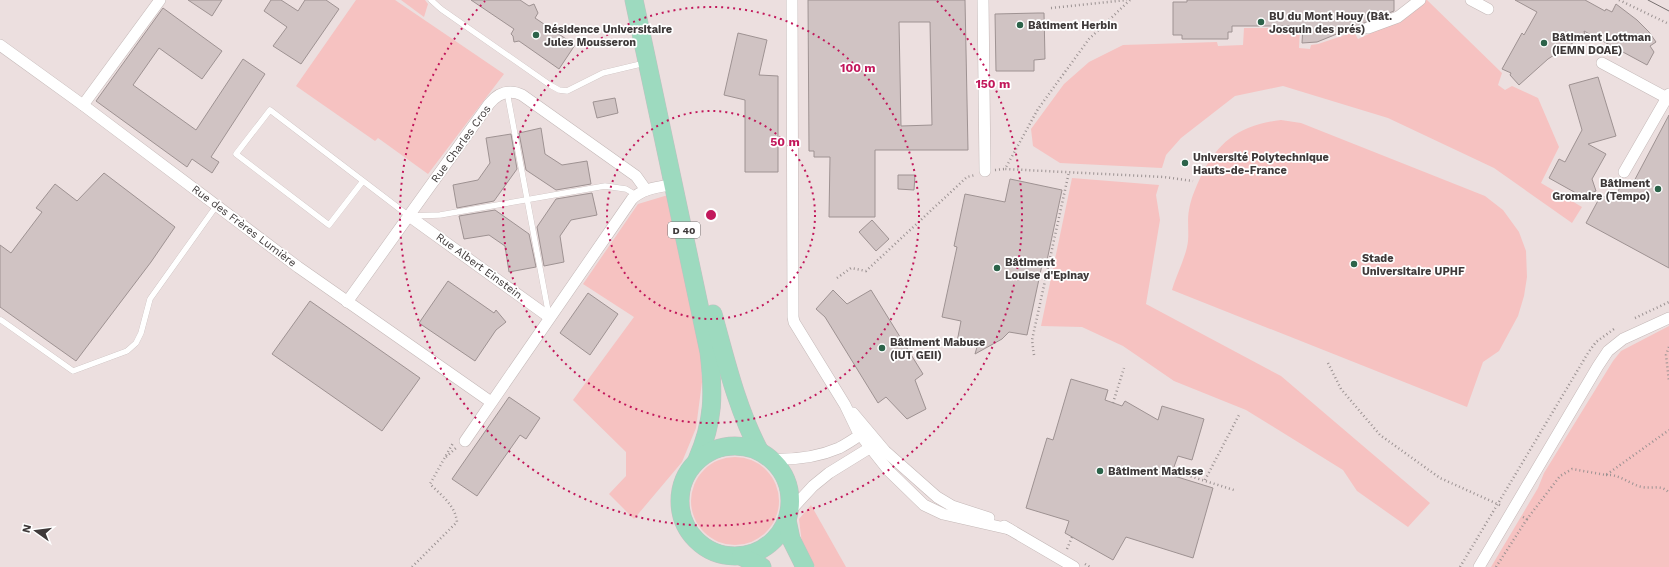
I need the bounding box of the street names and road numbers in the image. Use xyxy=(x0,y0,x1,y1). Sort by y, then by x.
street label: Rue Charles Cros xyxy=(429,103,494,185)
street label: Rue des Frères Lumière xyxy=(189,182,299,270)
road number: D 40 xyxy=(668,222,700,238)
street label: Rue Albert Einstein xyxy=(433,230,525,302)

